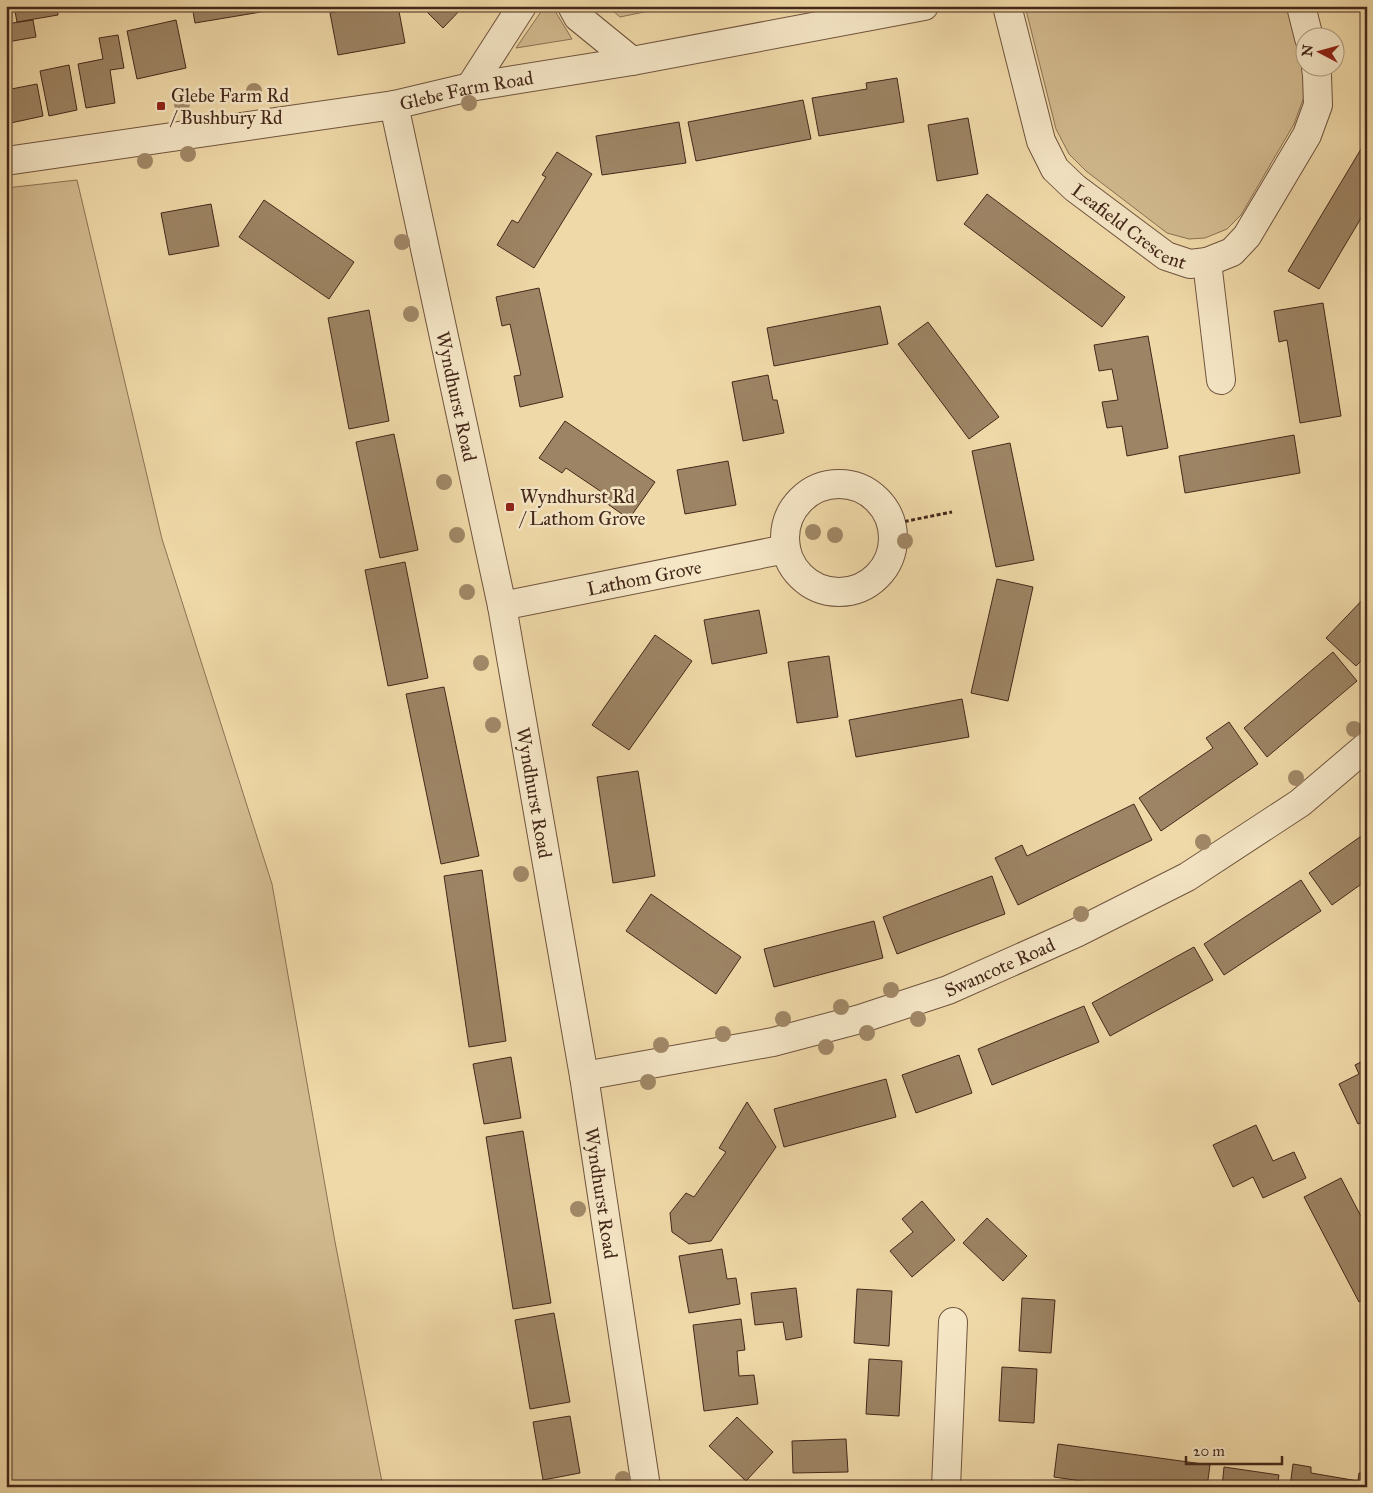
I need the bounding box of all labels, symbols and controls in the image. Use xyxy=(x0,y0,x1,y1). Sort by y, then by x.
north arrow xyxy=(1296,28,1346,78)
text: N xyxy=(1298,44,1317,57)
street label: Glebe Farm Road xyxy=(397,66,535,115)
place label: Glebe Farm Rd / Bushbury Rd xyxy=(169,84,290,129)
marker: Glebe Farm Rd / Bushbury Rd xyxy=(155,100,167,112)
street label: Leafield Crescent xyxy=(1067,179,1190,274)
street label: Wyndhurst Road xyxy=(431,329,482,464)
place label: Wyndhurst Rd / Lathom Grove xyxy=(518,485,646,530)
marker: Wyndhurst Rd / Lathom Grove xyxy=(504,501,516,513)
street label: Lathom Grove xyxy=(585,555,704,601)
street label: Wyndhurst Road xyxy=(511,725,557,860)
street label: Swancote Road xyxy=(941,933,1059,1002)
street label: Wyndhurst Road xyxy=(580,1126,622,1261)
scale bar xyxy=(1186,1433,1282,1465)
text: 20 m xyxy=(1193,1442,1225,1460)

